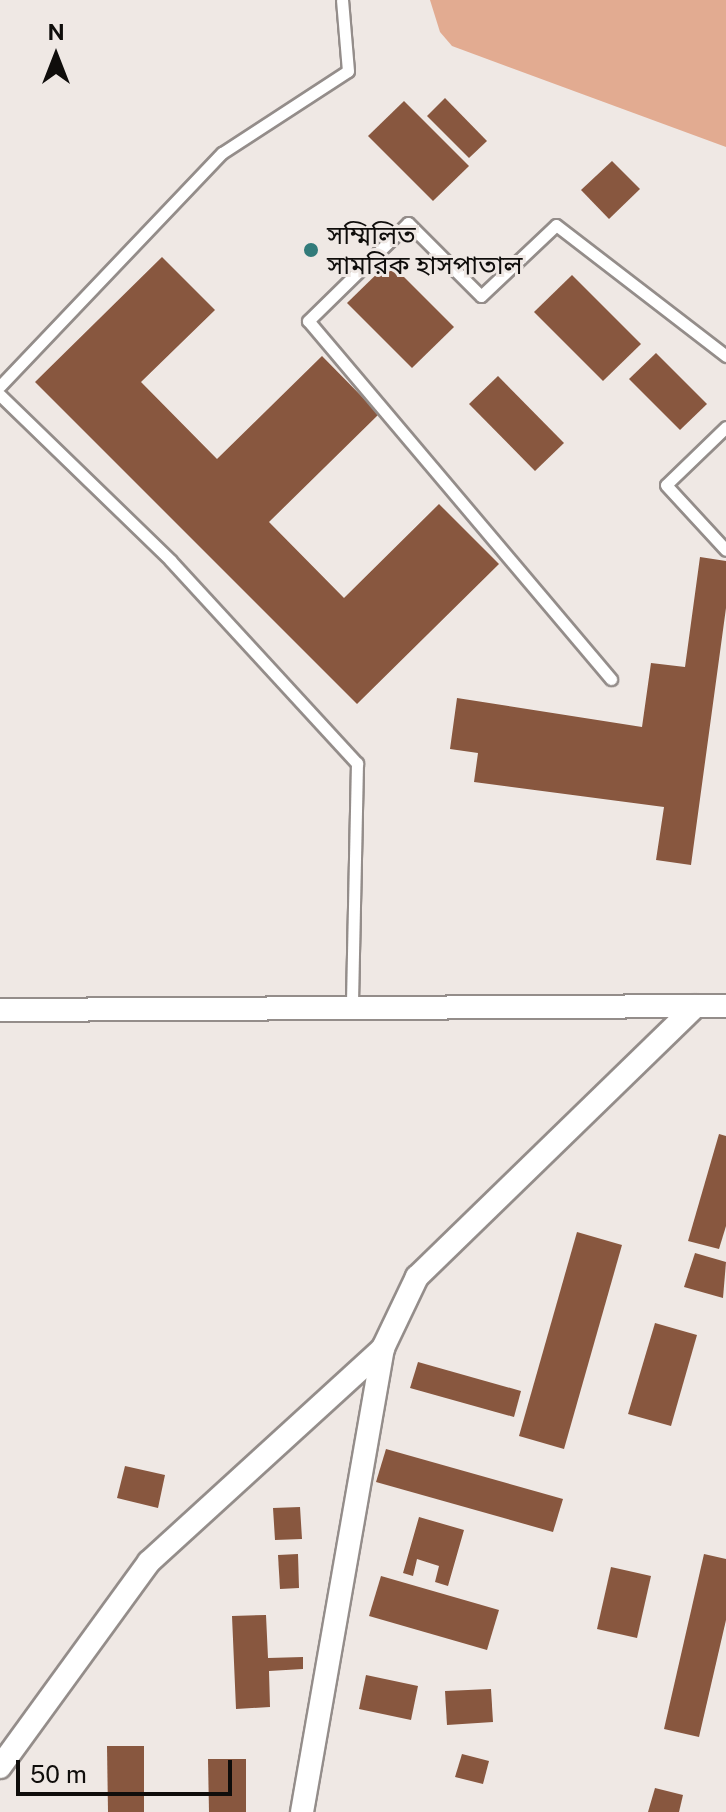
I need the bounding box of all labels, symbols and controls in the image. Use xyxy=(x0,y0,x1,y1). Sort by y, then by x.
north arrow xyxy=(16,16,96,96)
text: N xyxy=(47,19,65,45)
place label: সম্মিলিত সামরিক হাসপাতাল xyxy=(327,219,523,280)
marker: সম্মিলিত সামরিক হাসপাতাল xyxy=(302,241,320,259)
scale bar xyxy=(20,1744,236,1794)
text: 50 m xyxy=(30,1760,87,1788)

